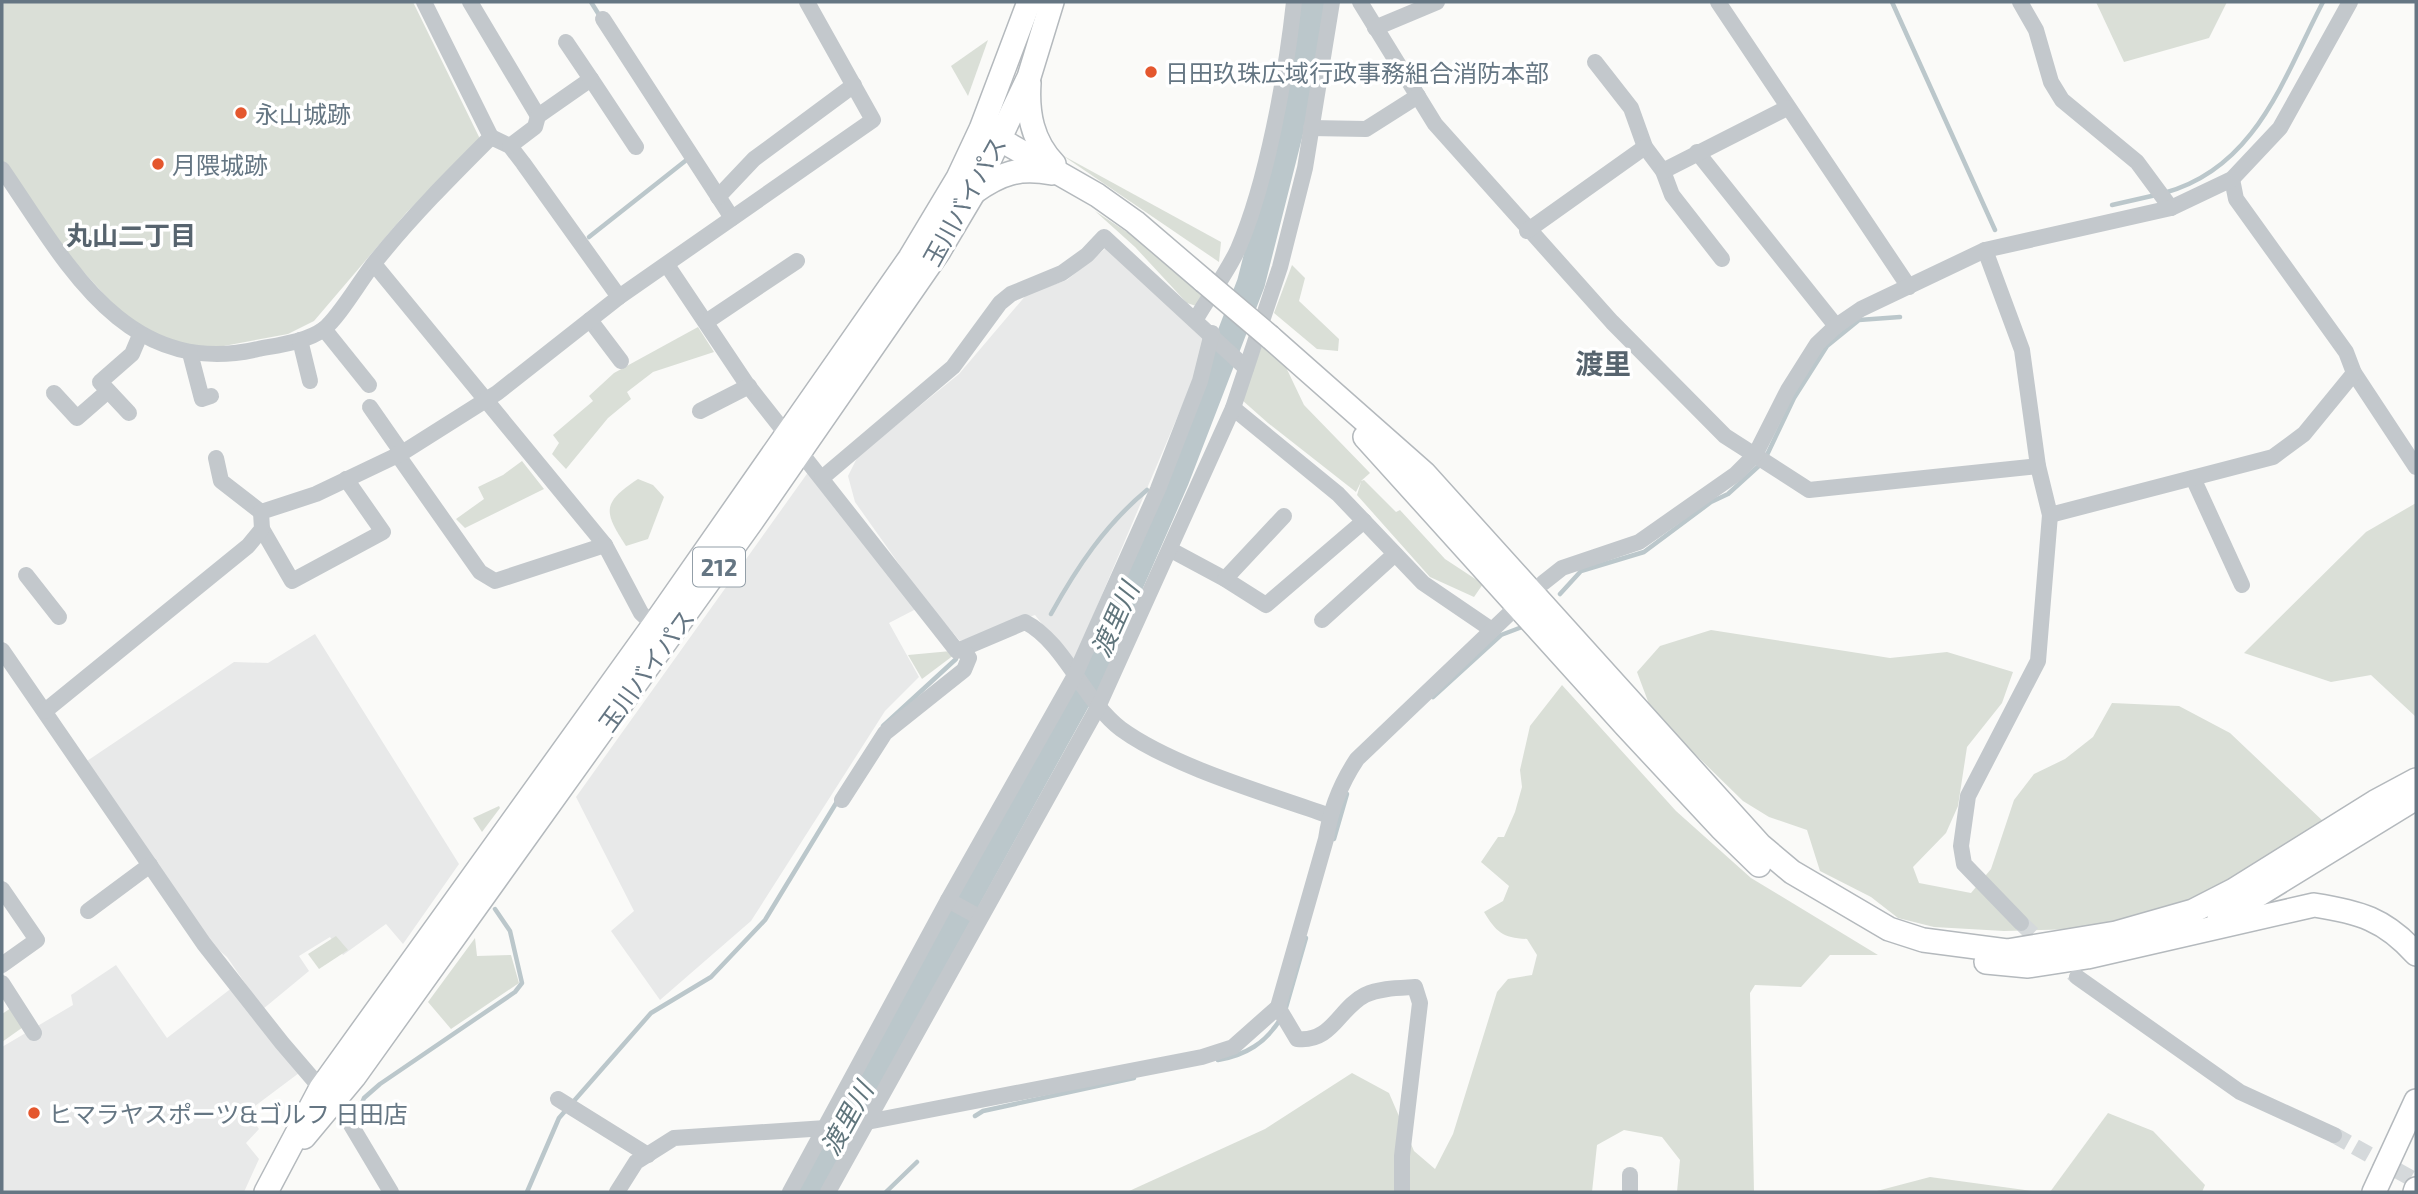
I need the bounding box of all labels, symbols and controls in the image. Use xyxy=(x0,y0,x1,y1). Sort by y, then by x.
place label: 日田玖珠広域行政事務組合消防本部 xyxy=(1165,58,1549,87)
marker: 日田玖珠広域行政事務組合消防本部 xyxy=(1143,64,1159,80)
place label: 永山城跡 xyxy=(255,99,351,128)
marker: 永山城跡 xyxy=(233,105,249,121)
street label: 玉川バイパス xyxy=(917,131,1011,271)
place label: 月隈城跡 xyxy=(172,150,268,179)
marker: 月隈城跡 xyxy=(150,156,166,172)
district label: 丸山二丁目 xyxy=(66,219,196,250)
district label: 渡里 xyxy=(1575,346,1631,380)
road number: 212 xyxy=(693,548,745,586)
water label: 渡里川 xyxy=(1084,574,1145,661)
street label: 玉川バイパス xyxy=(592,603,700,737)
water label: 渡里川 xyxy=(814,1074,880,1160)
place label: ヒマラヤスポーツ&ゴルフ 日田店 xyxy=(48,1099,407,1128)
marker: ヒマラヤスポーツ&ゴルフ 日田店 xyxy=(26,1105,42,1121)

